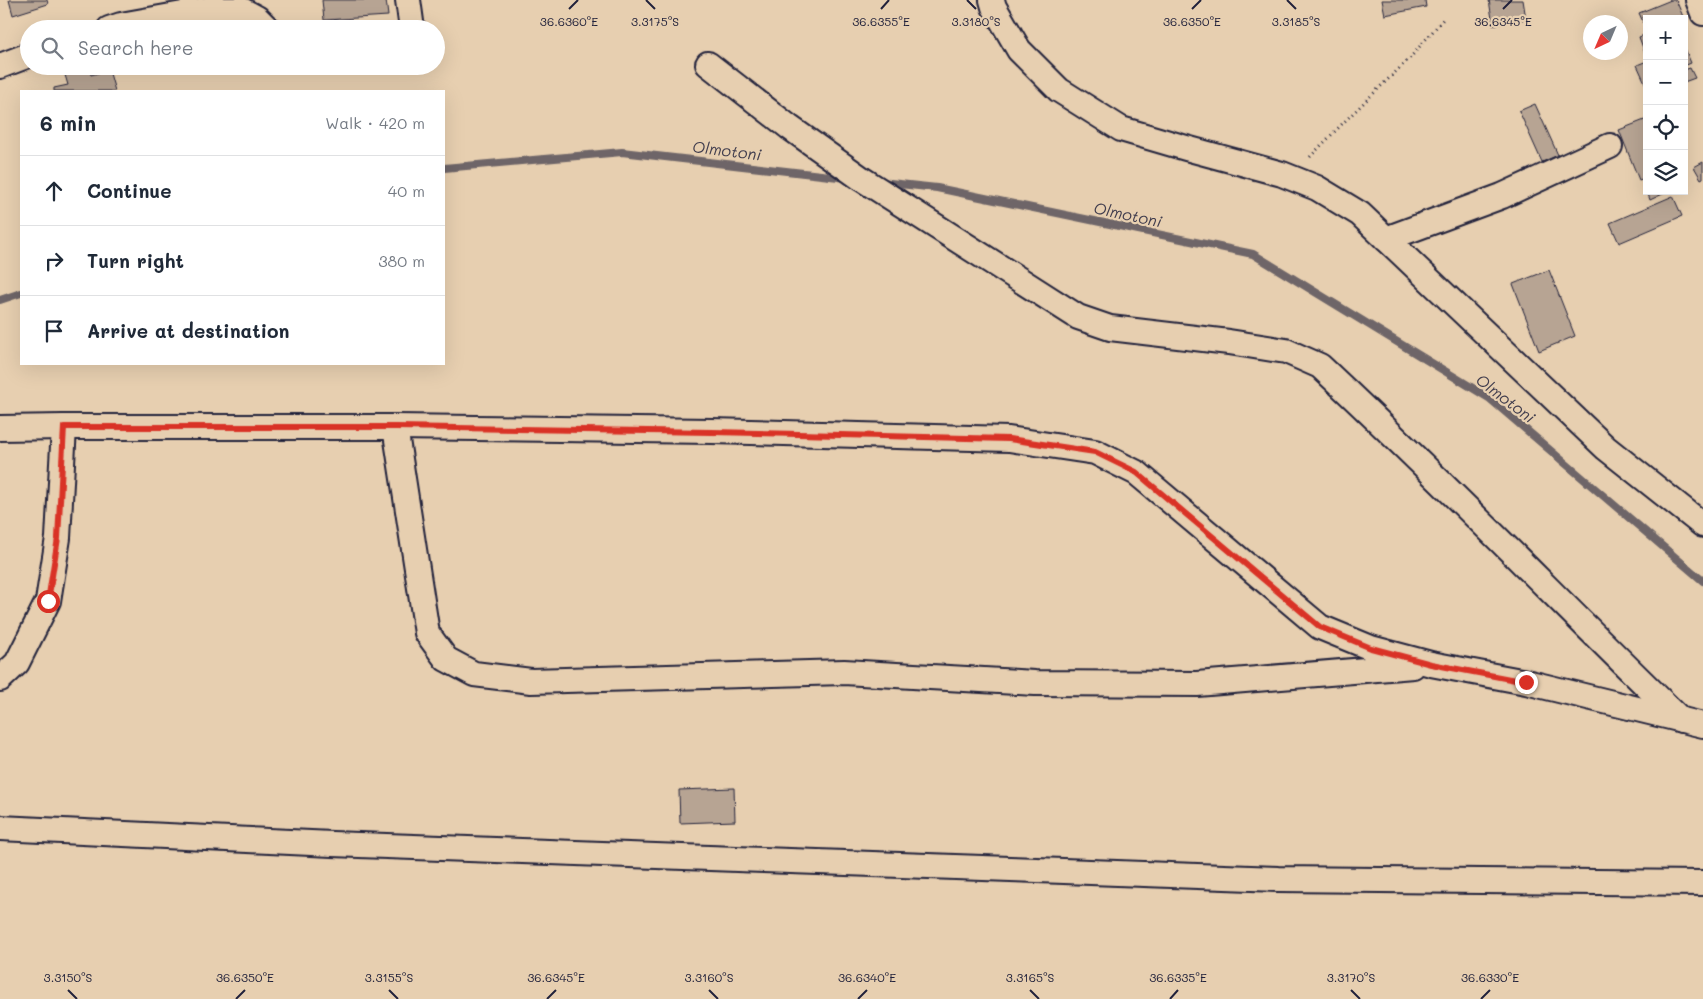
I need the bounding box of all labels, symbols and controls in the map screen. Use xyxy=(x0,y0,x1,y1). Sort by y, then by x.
text: 36.6360°E xyxy=(540,13,598,29)
text: 3.3175°S xyxy=(631,13,679,29)
text: 36.6355°E xyxy=(852,13,910,29)
text: 3.3180°S xyxy=(951,13,1001,29)
text: 36.6350°E xyxy=(1163,13,1221,29)
text: 3.3185°S xyxy=(1272,13,1321,29)
text: 36.6345°E xyxy=(1474,13,1532,29)
north arrow xyxy=(1583,15,1628,60)
map controls xyxy=(1643,15,1688,195)
button: + xyxy=(1643,15,1688,60)
search box xyxy=(20,20,445,75)
icon: search xyxy=(38,34,66,62)
text: Search here xyxy=(78,35,194,60)
button: − xyxy=(1643,60,1688,105)
button: locate xyxy=(1643,105,1688,150)
text: 6 min xyxy=(40,109,96,136)
text: Walk · 420 m xyxy=(325,112,425,133)
water label: Olmotoni xyxy=(691,135,763,165)
button: layers xyxy=(1643,150,1688,195)
icon: ahead xyxy=(40,177,68,205)
text: Continue xyxy=(87,178,172,203)
text: 40 m xyxy=(388,180,425,201)
water label: Olmotoni xyxy=(1092,197,1164,231)
icon: right xyxy=(40,247,68,275)
text: Turn right xyxy=(87,248,184,273)
text: 380 m xyxy=(378,250,425,271)
icon: arrive xyxy=(40,317,68,345)
text: Arrive at destination xyxy=(87,318,290,343)
water label: Olmotoni xyxy=(1472,369,1540,427)
route start xyxy=(37,590,60,613)
route end xyxy=(1515,671,1538,694)
text: 3.3150°S xyxy=(44,969,93,985)
text: 36.6350°E xyxy=(216,969,274,985)
text: 3.3155°S xyxy=(365,969,413,985)
text: 36.6345°E xyxy=(527,969,585,985)
text: 3.3160°S xyxy=(684,969,734,985)
text: 36.6340°E xyxy=(838,969,896,985)
text: 3.3165°S xyxy=(1006,969,1055,985)
text: 36.6335°E xyxy=(1149,969,1207,985)
text: 3.3170°S xyxy=(1327,969,1375,985)
text: 36.6330°E xyxy=(1461,969,1519,985)

